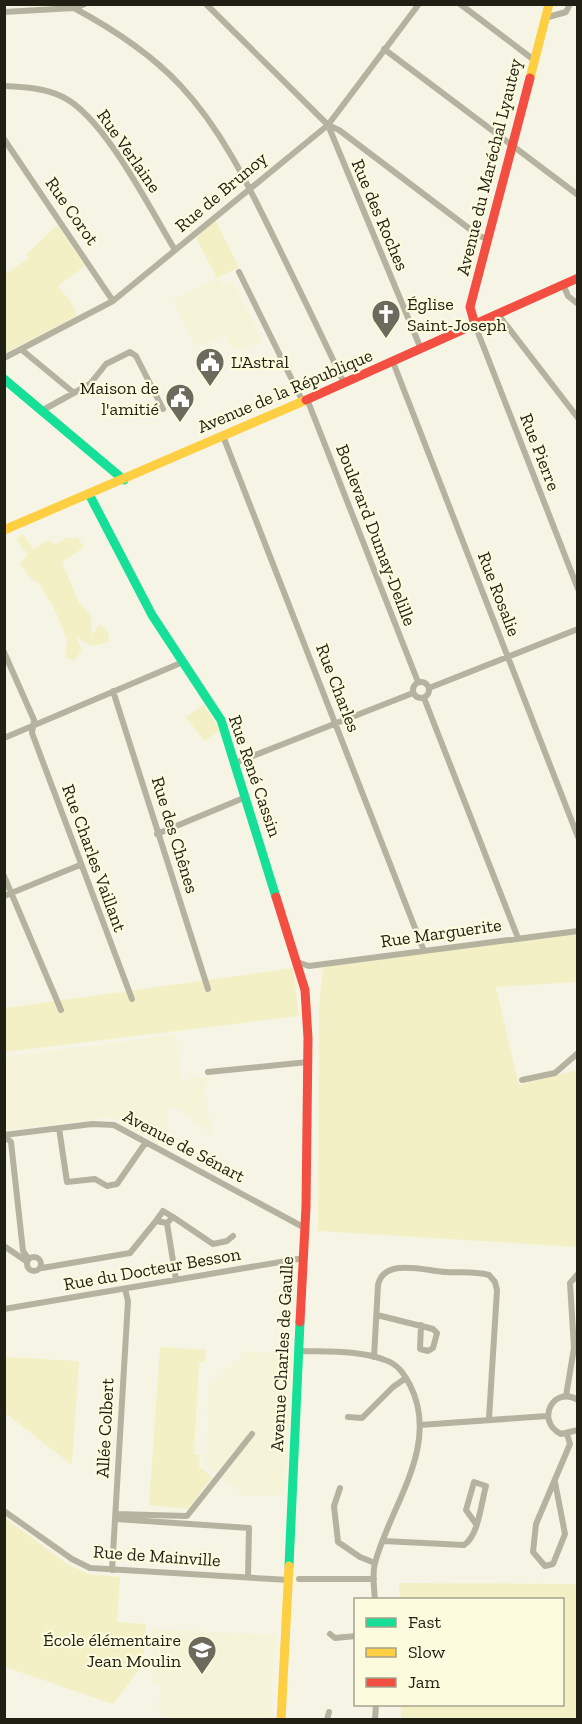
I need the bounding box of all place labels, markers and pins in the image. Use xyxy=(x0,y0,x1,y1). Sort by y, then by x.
place label: Église Saint-Joseph xyxy=(407,293,507,336)
church icon: Église Saint-Joseph xyxy=(370,298,402,340)
public building icon: L'Astral xyxy=(194,346,226,388)
place label: L'Astral xyxy=(231,351,289,373)
place label: Maison de l'amitié xyxy=(80,377,159,420)
public building icon: Maison de l'amitié xyxy=(164,382,196,424)
place label: École élémentaire Jean Moulin xyxy=(43,1629,182,1672)
school or university icon: École élémentaire Jean Moulin xyxy=(186,1634,218,1676)

